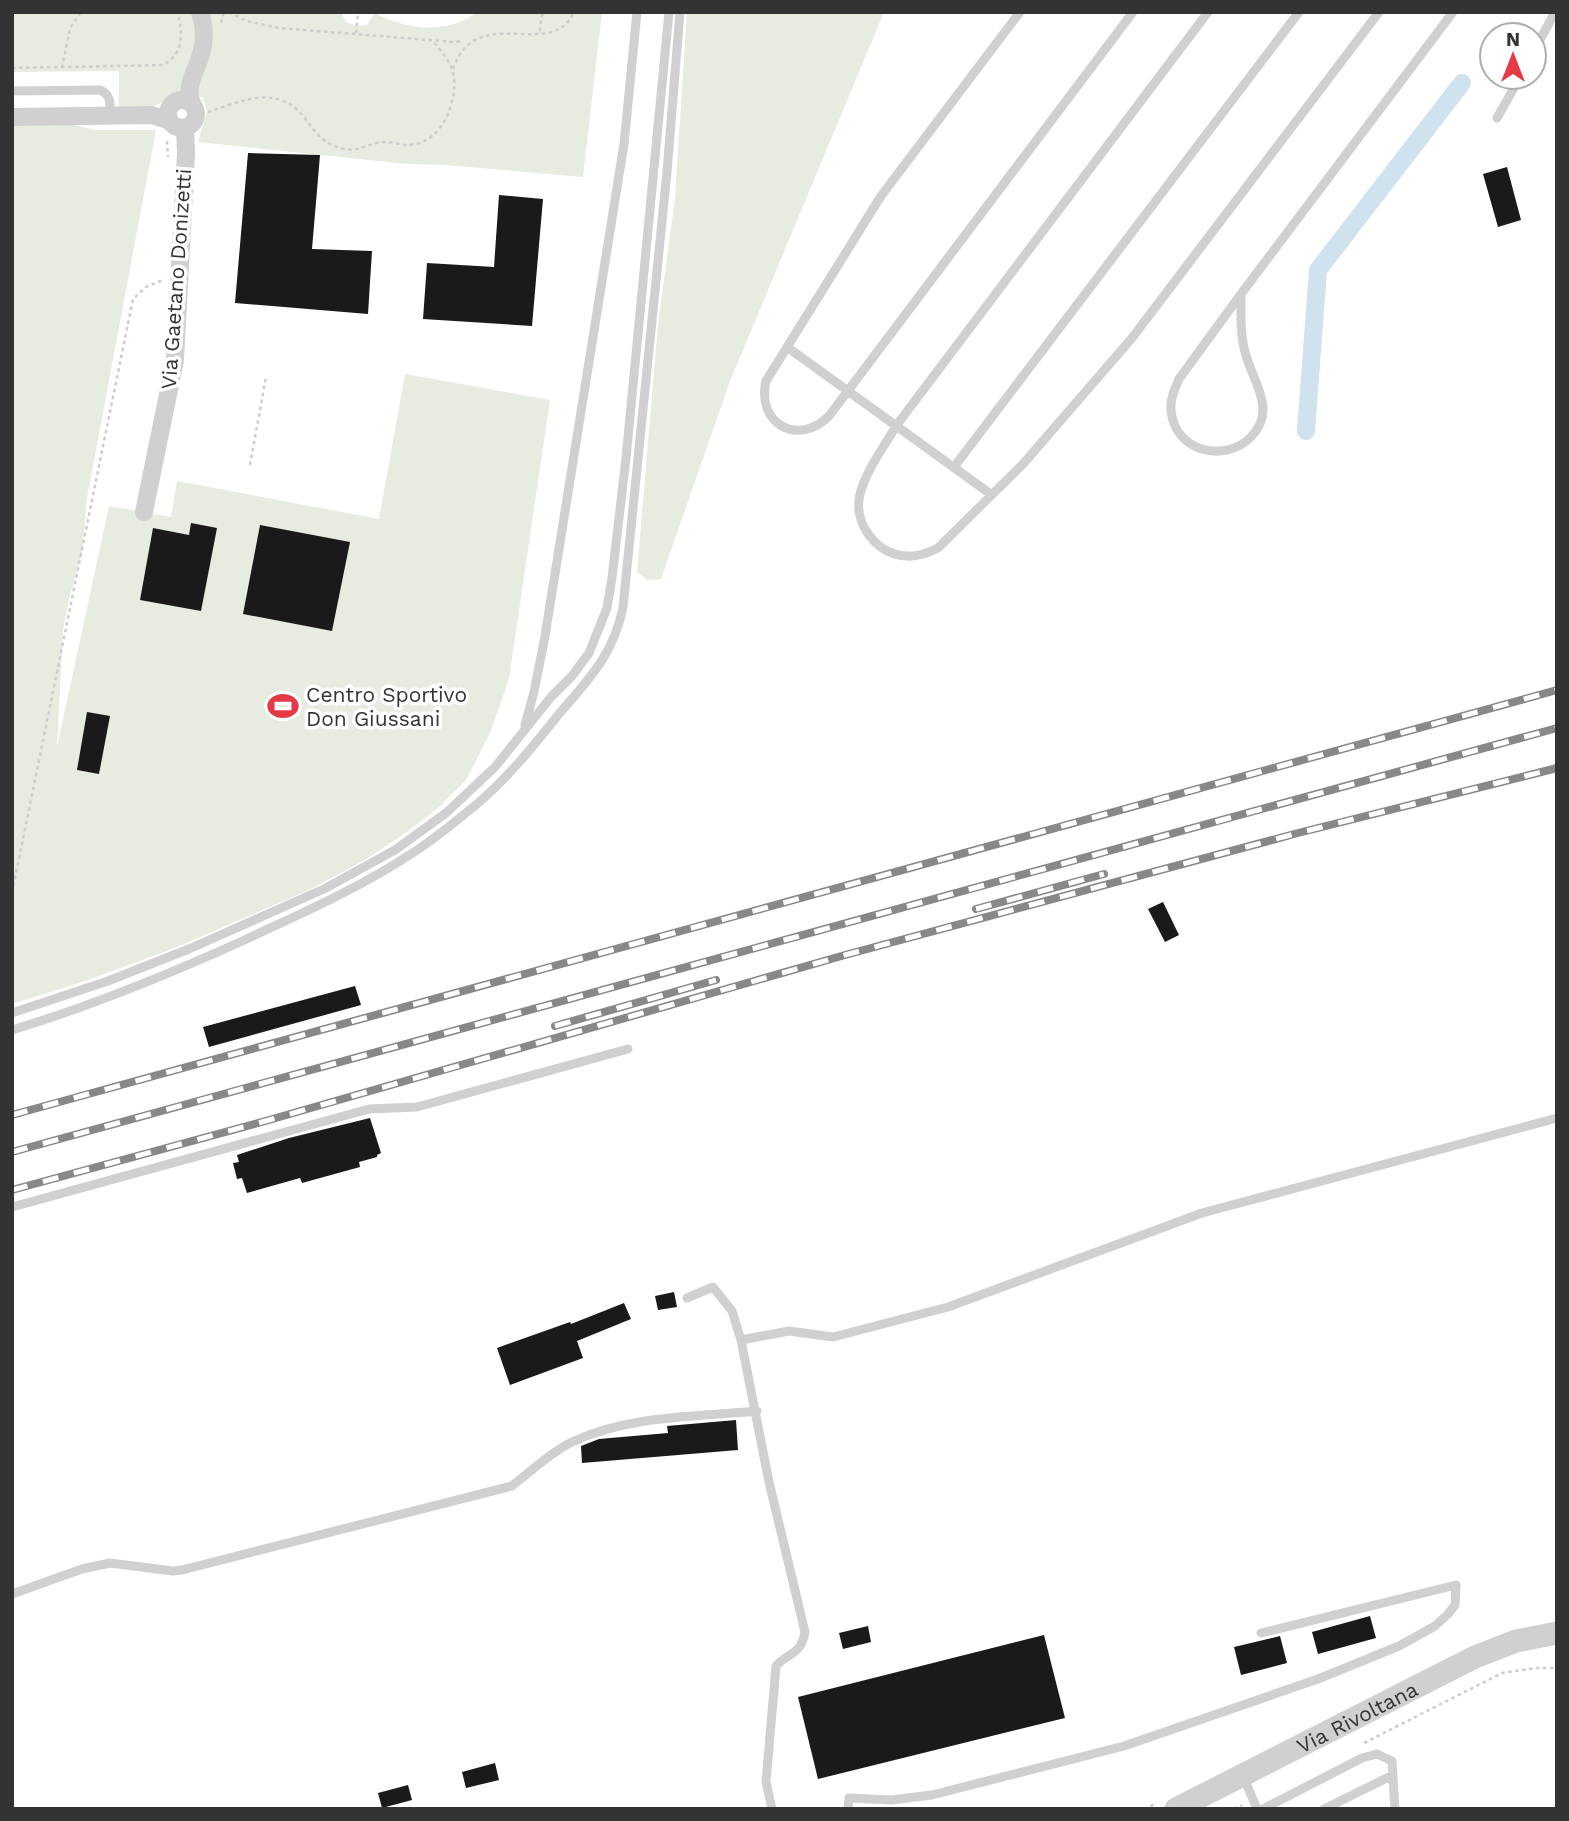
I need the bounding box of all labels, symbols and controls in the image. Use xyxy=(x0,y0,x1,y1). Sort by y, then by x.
north arrow xyxy=(1478,21,1548,91)
text: N xyxy=(1506,28,1520,51)
street label: Via Gaetano Donizetti xyxy=(156,168,196,390)
place label: Centro Sportivo Don Giussani xyxy=(306,682,467,731)
sports icon: Centro Sportivo Don Giussani xyxy=(266,689,300,723)
street label: Via Rivoltana xyxy=(1292,1676,1422,1758)

